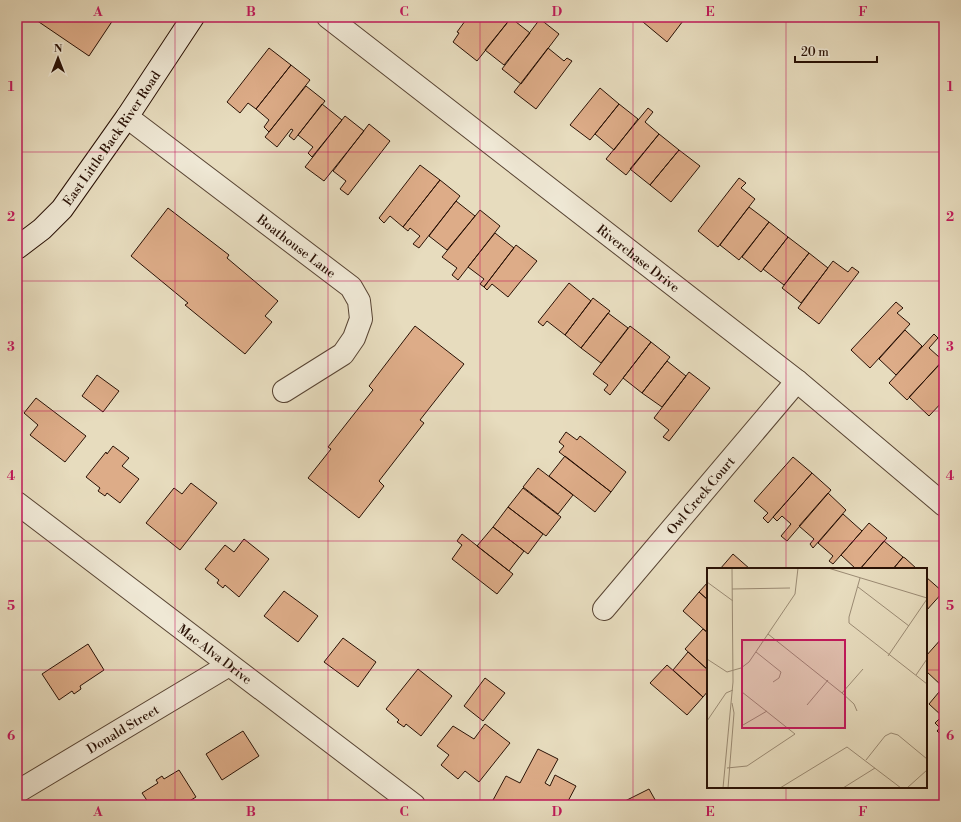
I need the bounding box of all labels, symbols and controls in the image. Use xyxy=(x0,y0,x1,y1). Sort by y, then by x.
text: A xyxy=(92,4,103,20)
text: B xyxy=(246,4,256,20)
text: C xyxy=(399,4,409,20)
text: D xyxy=(552,4,562,20)
text: E xyxy=(705,4,715,20)
text: F xyxy=(858,4,868,20)
north arrow xyxy=(38,38,78,78)
scale bar xyxy=(795,38,877,64)
text: N xyxy=(54,42,63,56)
text: 20 m xyxy=(801,45,829,60)
street label: East Little Back River Road xyxy=(60,68,165,209)
text: 1 xyxy=(8,79,15,95)
text: 1 xyxy=(947,79,954,95)
text: 2 xyxy=(7,209,15,225)
text: 2 xyxy=(946,209,954,225)
street label: Boathouse Lane xyxy=(253,211,339,282)
street label: Riverchase Drive xyxy=(593,222,683,296)
text: 3 xyxy=(7,339,15,355)
text: 3 xyxy=(946,339,954,355)
street label: Owl Creek Court xyxy=(664,453,739,538)
text: 4 xyxy=(7,468,16,484)
text: 4 xyxy=(946,468,955,484)
inset map xyxy=(707,568,927,788)
text: 5 xyxy=(7,598,15,614)
text: 5 xyxy=(946,598,954,614)
street label: Mac Alva Drive xyxy=(174,621,255,688)
street label: Donald Street xyxy=(84,702,162,757)
text: 6 xyxy=(7,728,15,744)
text: 6 xyxy=(946,728,954,744)
text: A xyxy=(92,804,103,820)
text: B xyxy=(246,804,256,820)
text: C xyxy=(399,804,409,820)
text: D xyxy=(552,804,562,820)
text: E xyxy=(705,804,715,820)
text: F xyxy=(858,804,868,820)

